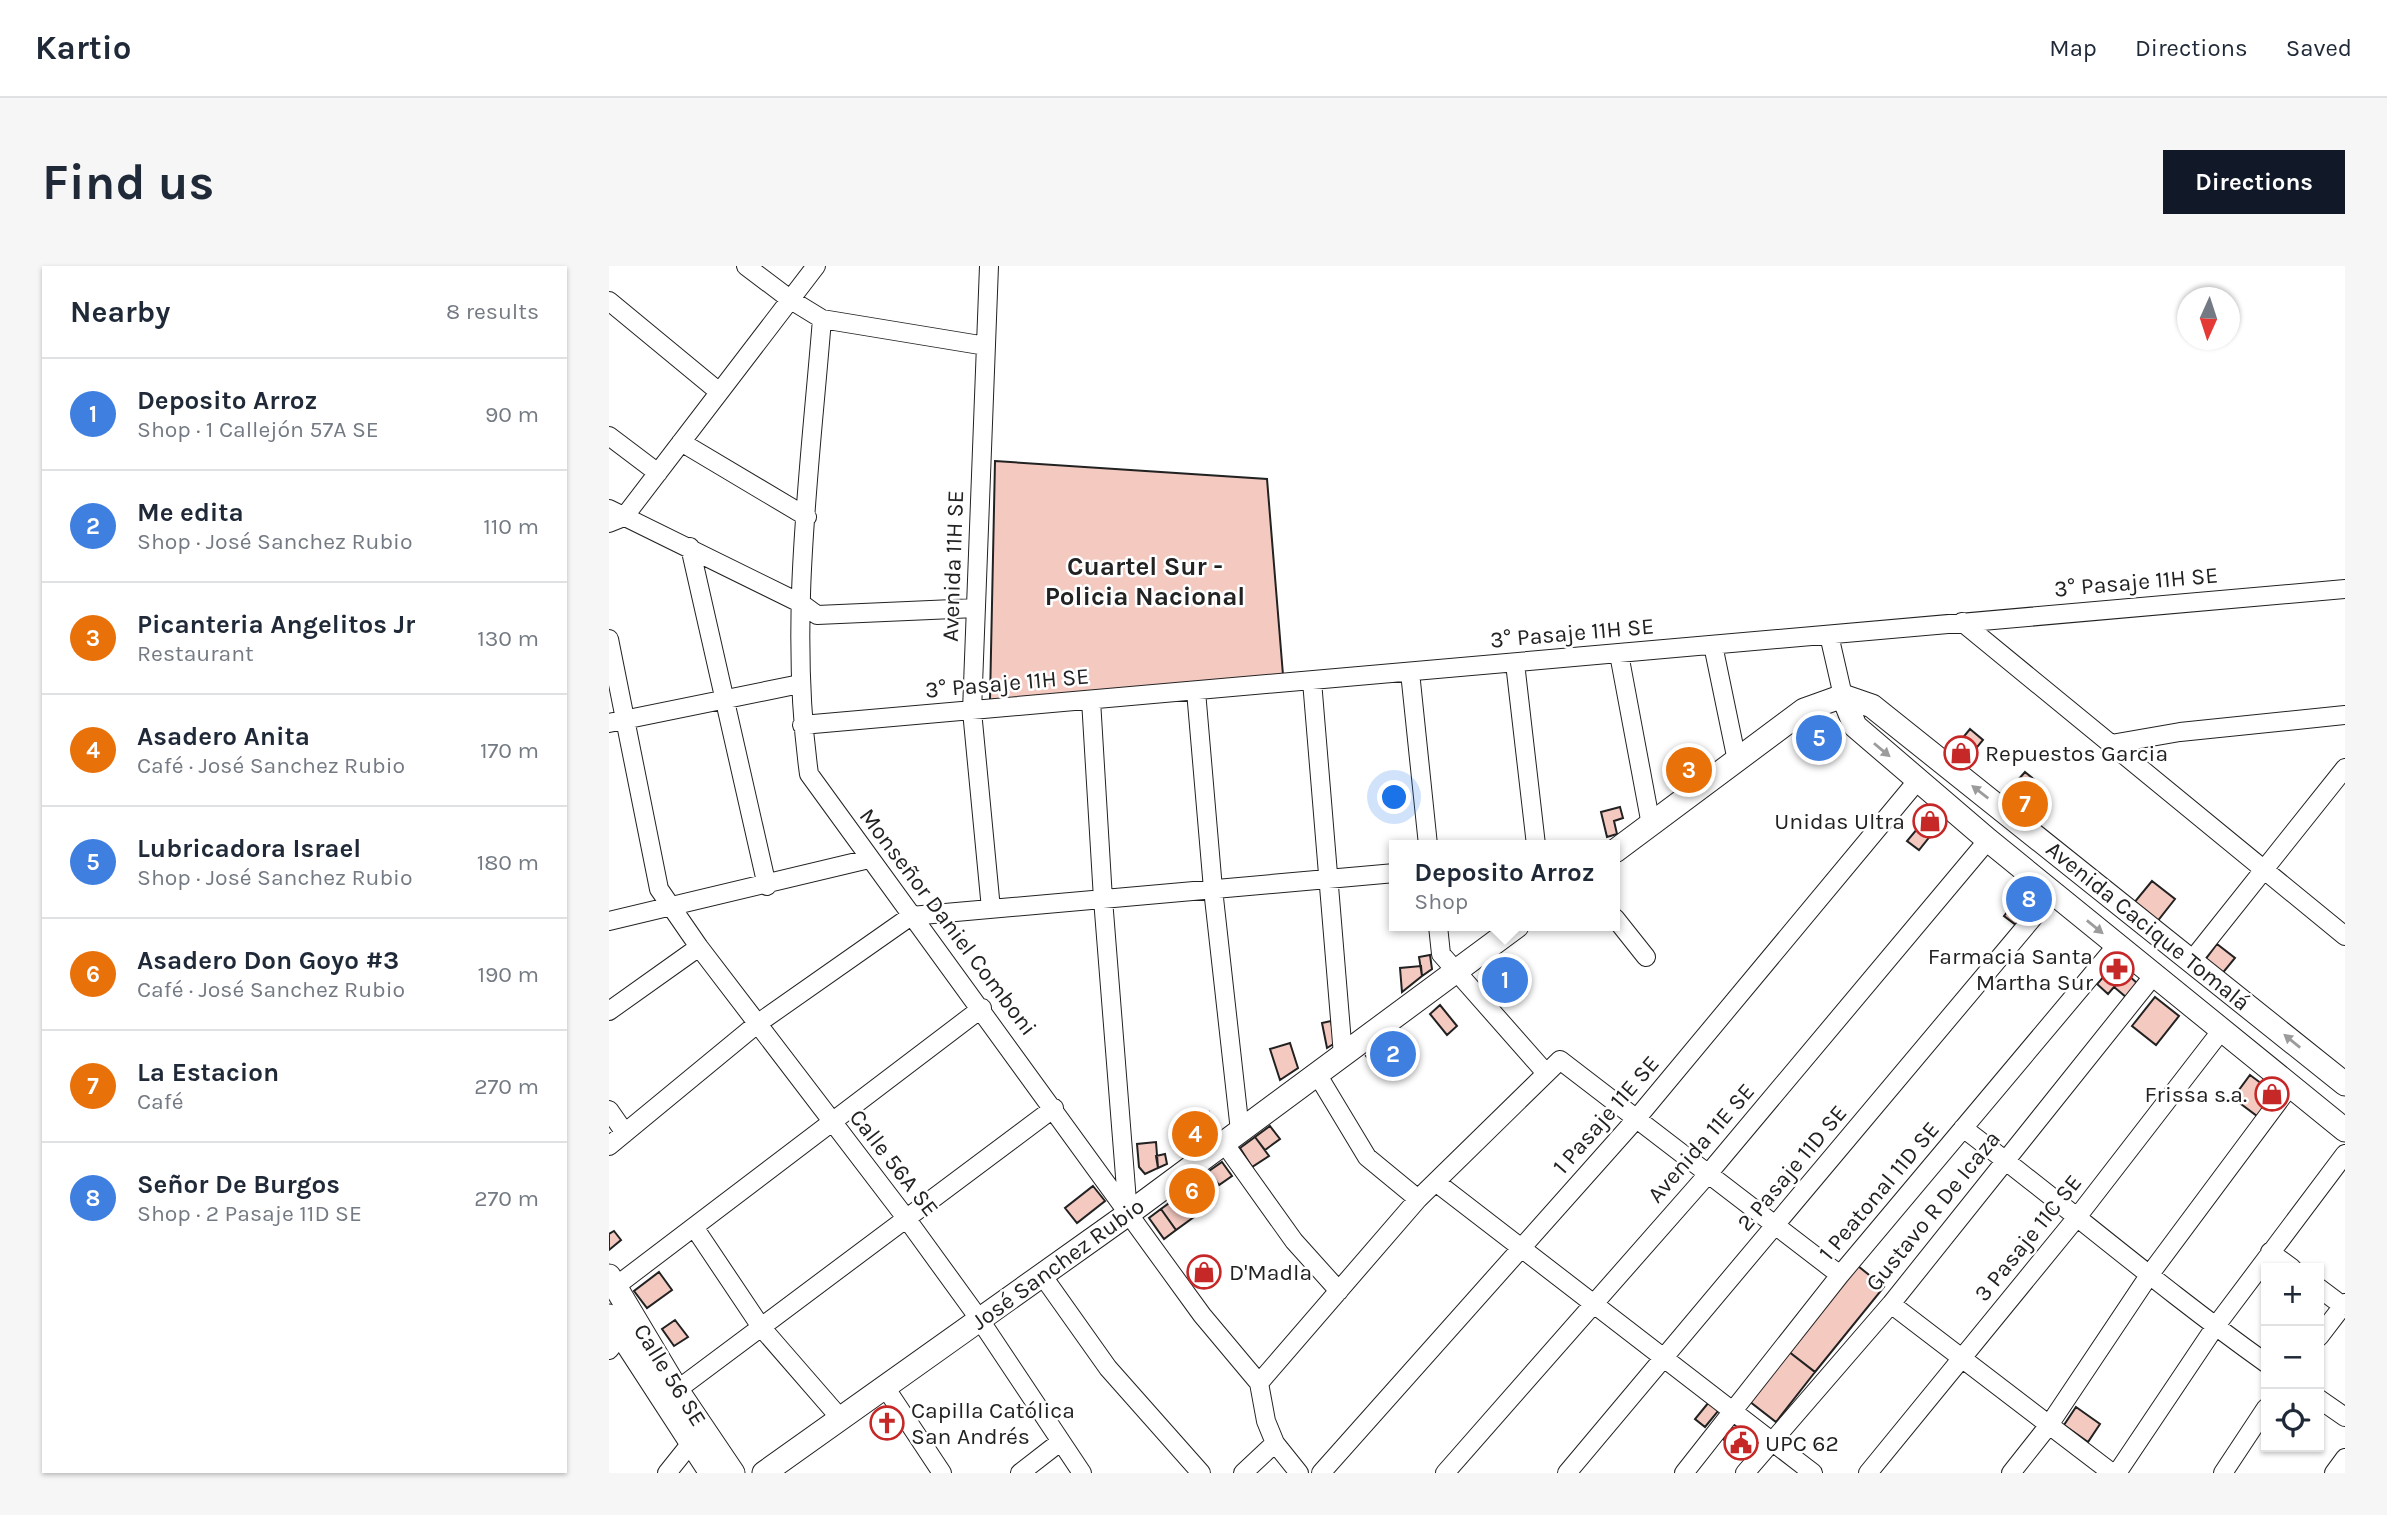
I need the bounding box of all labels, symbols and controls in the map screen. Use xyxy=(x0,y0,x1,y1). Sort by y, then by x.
text: Kartio xyxy=(35,29,131,67)
text: Map xyxy=(2049,34,2097,62)
text: Directions xyxy=(2135,34,2248,62)
text: Saved xyxy=(2286,34,2352,62)
button: Directions xyxy=(2163,150,2345,214)
text: Find us xyxy=(42,154,214,211)
north arrow xyxy=(2177,287,2240,350)
text: Nearby xyxy=(70,294,170,330)
text: 8 results xyxy=(446,298,539,325)
text: Deposito Arroz xyxy=(137,385,317,416)
text: 1 xyxy=(89,401,97,428)
text: 90 m xyxy=(485,401,539,428)
text: Shop · 1 Callejón 57A SE xyxy=(137,416,379,443)
street label: Avenida 11H SE xyxy=(937,490,969,642)
text: Me edita xyxy=(137,497,244,528)
text: 2 xyxy=(86,513,100,540)
text: 110 m xyxy=(483,513,539,540)
text: Shop · José Sanchez Rubio xyxy=(137,528,412,555)
district label: Cuartel Sur - Policia Nacional xyxy=(1045,551,1245,612)
street label: 3° Pasaje 11H SE xyxy=(2053,561,2219,603)
text: Picanteria Angelitos Jr xyxy=(137,609,415,640)
street label: 3° Pasaje 11H SE xyxy=(1489,612,1655,654)
text: 3 xyxy=(86,625,100,652)
text: 130 m xyxy=(477,625,539,652)
text: Restaurant xyxy=(137,640,254,667)
street label: 3° Pasaje 11H SE xyxy=(924,662,1090,704)
pin: 5 xyxy=(1796,712,1842,764)
text: Asadero Anita xyxy=(137,721,310,752)
shop icon: Repuestos Garcia xyxy=(1942,734,1980,772)
text: 4 xyxy=(86,737,100,764)
text: 170 m xyxy=(480,737,539,764)
place label: Repuestos Garcia xyxy=(1985,740,2168,767)
one-way arrow xyxy=(1874,742,1891,757)
pin: 3 xyxy=(1666,744,1712,796)
text: Café · José Sanchez Rubio xyxy=(137,752,405,779)
pin: 7 xyxy=(2002,778,2048,830)
your location xyxy=(1377,780,1411,814)
one-way arrow xyxy=(1971,785,1989,800)
shop icon: Unidas Ultra xyxy=(1911,802,1949,840)
street label: Monseñor Daniel Comboni xyxy=(854,803,1042,1041)
place label: Unidas Ultra xyxy=(1774,808,1905,835)
text: Lubricadora Israel xyxy=(137,833,361,864)
street label: Avenida Cacique Tomalá xyxy=(2041,836,2255,1016)
popup xyxy=(1389,840,1620,931)
text: 5 xyxy=(86,849,100,876)
text: 180 m xyxy=(477,849,539,876)
text: Deposito Arroz xyxy=(1414,857,1595,888)
text: Shop · José Sanchez Rubio xyxy=(137,864,412,891)
pin: 8 xyxy=(2006,873,2052,925)
text: Shop xyxy=(1414,888,1468,915)
one-way arrow xyxy=(2086,919,2103,934)
place label: Farmacia Santa Martha Sur xyxy=(1928,943,2094,996)
text: Asadero Don Goyo #3 xyxy=(137,945,399,976)
pharmacy icon: Farmacia Santa Martha Sur xyxy=(2098,950,2136,988)
pin: 1 xyxy=(1482,954,1528,1006)
text: 6 xyxy=(86,961,100,988)
text: 190 m xyxy=(477,961,539,988)
text: Café · José Sanchez Rubio xyxy=(137,976,405,1003)
pin: 2 xyxy=(1370,1028,1416,1080)
one-way arrow xyxy=(2283,1034,2300,1049)
street label: 1 Pasaje 11E SE xyxy=(1547,1050,1665,1180)
text: La Estacion xyxy=(137,1057,279,1088)
text: 7 xyxy=(87,1073,99,1100)
text: 270 m xyxy=(474,1073,539,1100)
shop icon: Frissa s.a. xyxy=(2253,1075,2291,1113)
street label: Avenida 11E SE xyxy=(1642,1078,1760,1208)
place label: Frissa s.a. xyxy=(2145,1081,2247,1108)
text: Café xyxy=(137,1088,183,1115)
street label: 2 Pasaje 11D SE xyxy=(1731,1100,1853,1236)
street label: Calle 56A SE xyxy=(844,1104,944,1222)
pin: 4 xyxy=(1172,1108,1218,1160)
street label: 1 Peatonal 11D SE xyxy=(1813,1116,1945,1266)
street label: Gustavo R De Icaza xyxy=(1860,1125,2006,1297)
pin: 6 xyxy=(1169,1165,1215,1217)
text: Señor De Burgos xyxy=(137,1169,340,1200)
street label: 3 Pasaje 11C SE xyxy=(1969,1169,2087,1307)
text: 8 xyxy=(86,1185,100,1212)
text: 270 m xyxy=(474,1185,539,1212)
street label: José Sanchez Rubio xyxy=(966,1192,1150,1336)
text: Shop · 2 Pasaje 11D SE xyxy=(137,1200,362,1227)
shop icon: D'Madla xyxy=(1185,1253,1223,1291)
place label: D'Madla xyxy=(1229,1259,1312,1286)
map controls xyxy=(2261,1263,2324,1452)
button: + xyxy=(2261,1263,2324,1326)
street label: Calle 56 SE xyxy=(628,1319,712,1431)
button: − xyxy=(2261,1326,2324,1389)
button: locate xyxy=(2261,1389,2324,1452)
place label: Capilla Católica San Andrés xyxy=(911,1397,1075,1450)
church icon: Capilla Católica San Andrés xyxy=(868,1404,906,1442)
public building icon: UPC 62 xyxy=(1722,1424,1760,1462)
place label: UPC 62 xyxy=(1765,1430,1839,1457)

